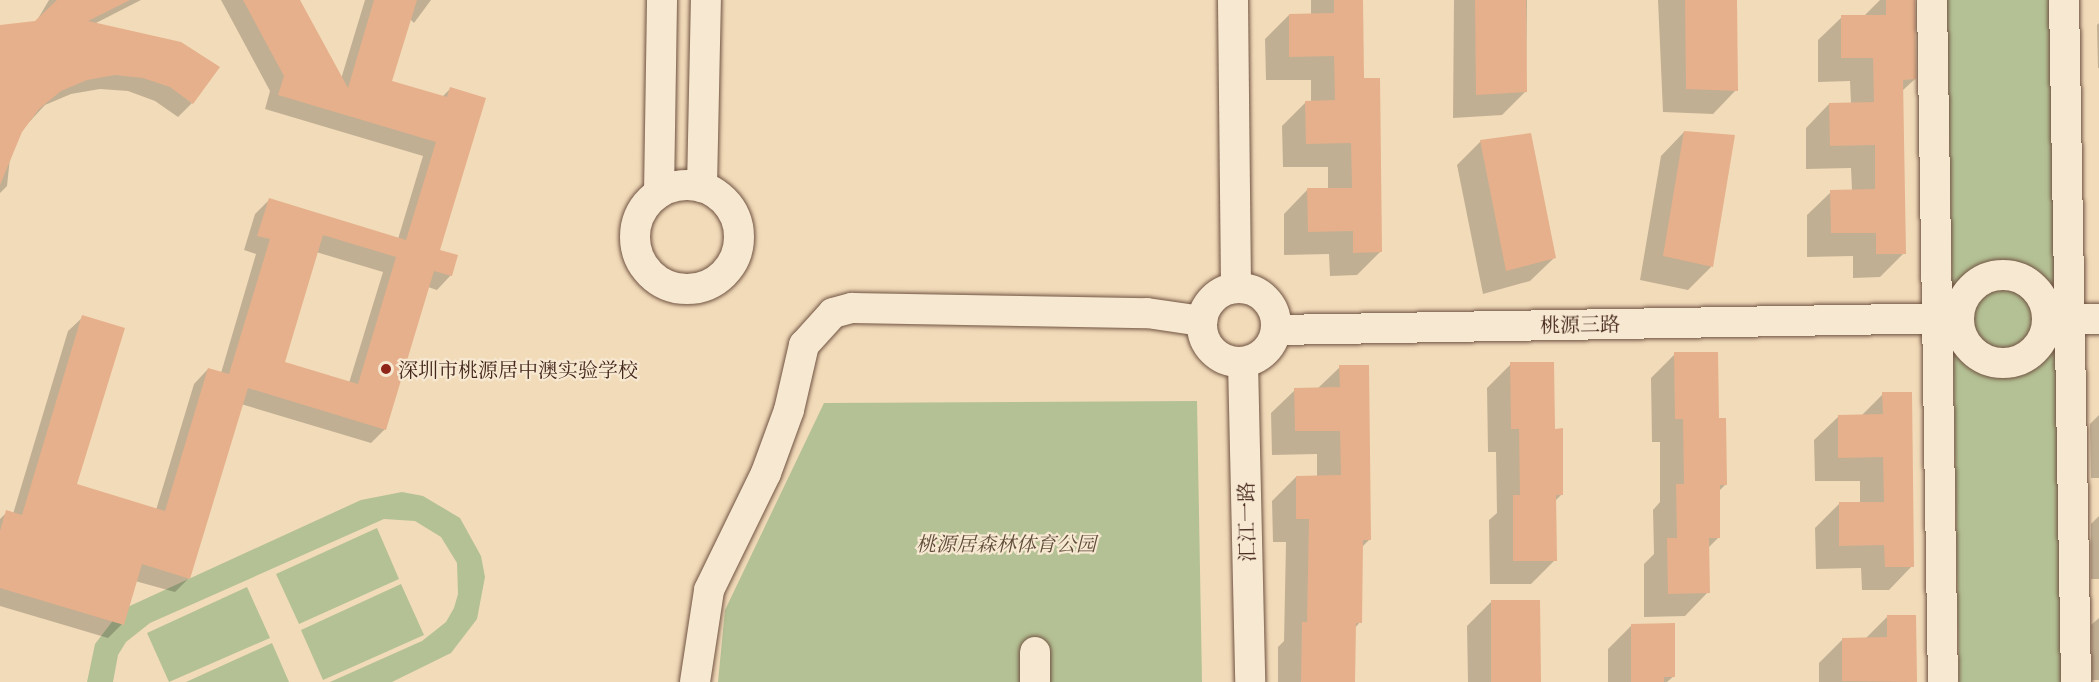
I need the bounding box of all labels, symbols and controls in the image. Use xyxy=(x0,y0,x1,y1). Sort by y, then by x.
street label: 桃源三路 xyxy=(1540,311,1620,337)
place label: 深圳市桃源居中澳实验学校 xyxy=(398,357,638,381)
marker: 深圳市桃源居中澳实验学校 xyxy=(379,362,393,376)
street label: 汇江一路 xyxy=(1233,482,1259,562)
park label: 桃源居森林体育公园 xyxy=(916,531,1096,555)

